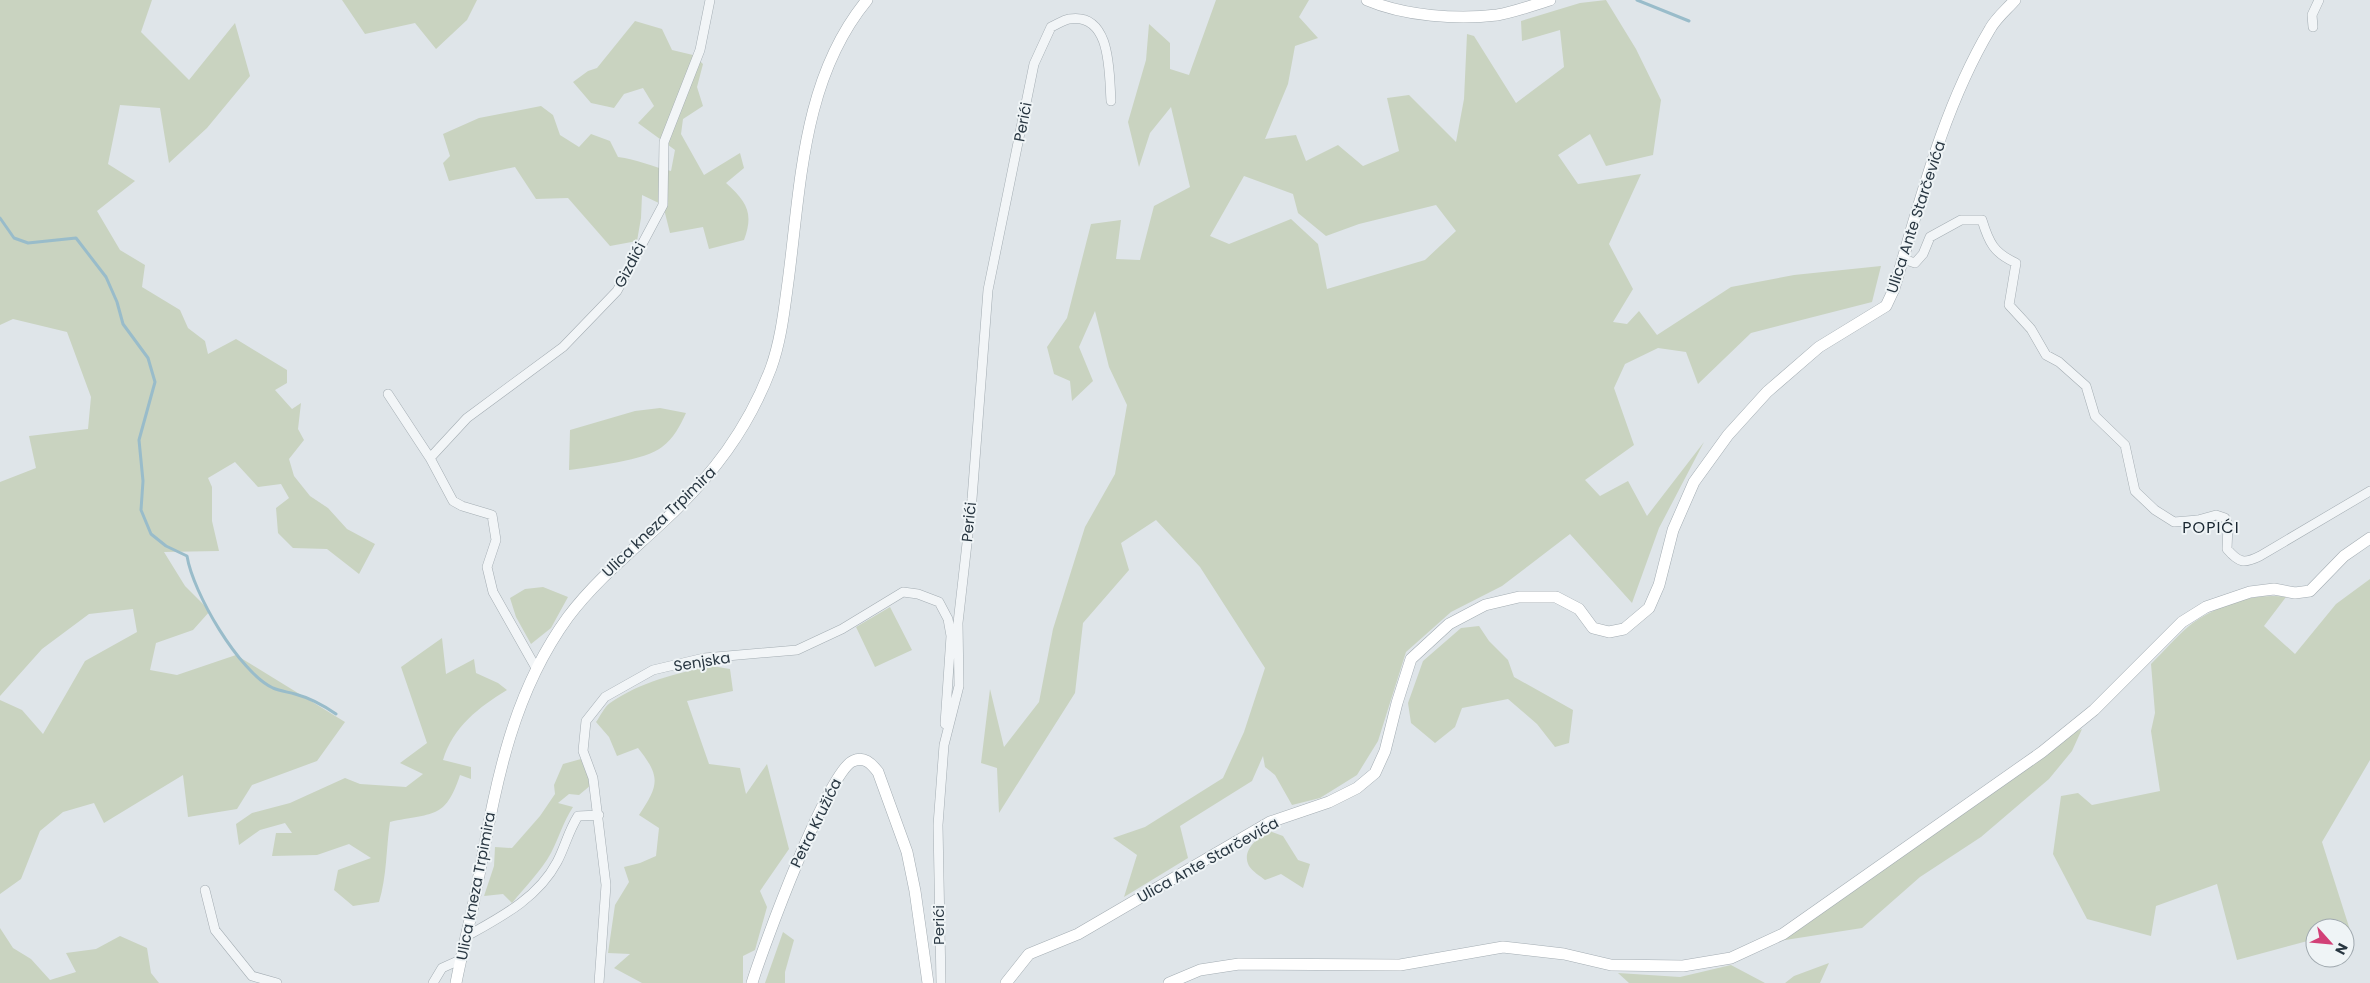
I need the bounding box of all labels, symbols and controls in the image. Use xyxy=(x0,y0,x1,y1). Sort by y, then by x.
street label: Perići xyxy=(1008,100,1037,144)
street label: Ulica Ante Starčevića xyxy=(1881,138,1950,296)
street label: Gizdići xyxy=(609,238,650,291)
street label: Ulica kneza Trpimira xyxy=(597,462,720,582)
street label: Perići xyxy=(956,501,981,543)
district label: POPIĆI xyxy=(2182,516,2240,539)
street label: Senjska xyxy=(672,647,732,676)
street label: Petra Kružića xyxy=(785,775,846,871)
street label: Ulica kneza Trpimira xyxy=(451,810,500,962)
street label: Ulica Ante Starčevića xyxy=(1133,812,1282,907)
street label: Perići xyxy=(928,905,949,945)
north arrow xyxy=(2305,918,2355,968)
text: N xyxy=(2330,940,2353,958)

